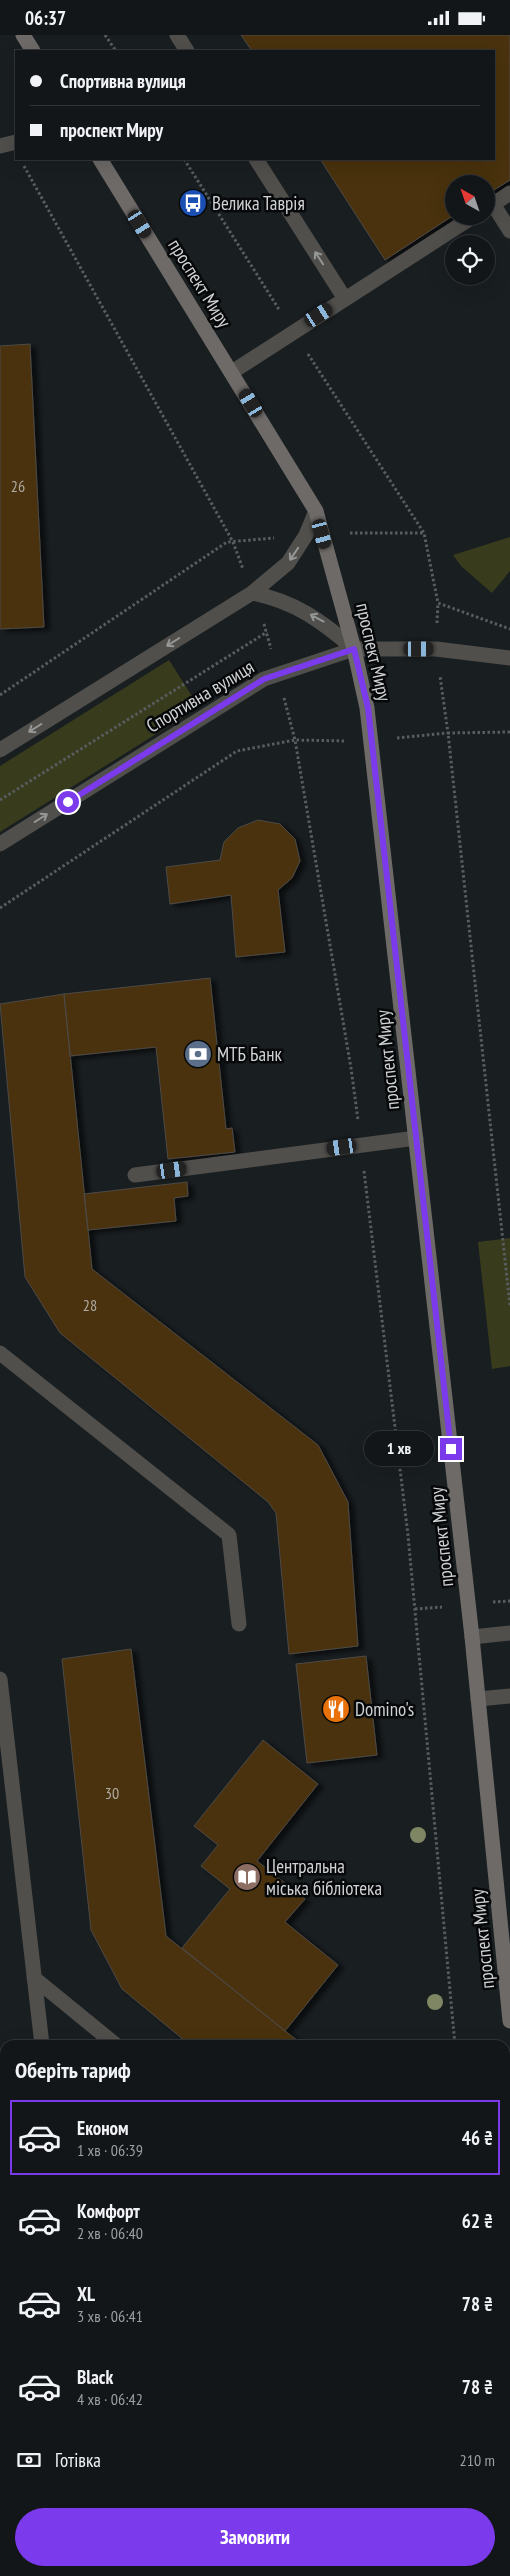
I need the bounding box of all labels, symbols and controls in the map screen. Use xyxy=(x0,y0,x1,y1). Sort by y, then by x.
text: 06:37 xyxy=(25,6,66,30)
text: Спортивна вулиця xyxy=(60,69,186,93)
text: проспект Миру xyxy=(60,118,163,142)
north arrow xyxy=(445,175,495,225)
map controls xyxy=(445,175,495,285)
bus stop icon: Велика Таврія xyxy=(178,188,208,218)
place label: Велика Таврія xyxy=(212,191,305,215)
car xyxy=(125,207,154,241)
street label: проспект Миру xyxy=(163,234,237,333)
button: locate xyxy=(445,235,495,285)
one-way arrow xyxy=(314,251,324,265)
car xyxy=(302,301,335,329)
car xyxy=(236,386,265,420)
house number: 26 xyxy=(11,476,25,496)
car xyxy=(310,518,333,550)
one-way arrow xyxy=(289,546,299,560)
street label: проспект Миру xyxy=(351,601,397,704)
one-way arrow xyxy=(309,613,324,623)
one-way arrow xyxy=(167,637,181,647)
car xyxy=(404,642,434,657)
street label: Спортивна вулиця xyxy=(142,654,258,738)
one-way arrow xyxy=(29,723,43,733)
route start xyxy=(57,791,79,813)
one-way arrow xyxy=(34,813,48,823)
street label: проспект Миру xyxy=(370,1008,404,1111)
bank icon: МТБ Банк xyxy=(183,1039,213,1069)
place label: МТБ Банк xyxy=(217,1042,282,1066)
car xyxy=(326,1137,357,1157)
car xyxy=(156,1160,187,1180)
house number: 28 xyxy=(83,1295,97,1315)
callout: 1 хв xyxy=(364,1431,434,1467)
text: 1 хв xyxy=(387,1438,411,1458)
route end xyxy=(440,1438,462,1460)
street label: проспект Миру xyxy=(424,1485,458,1588)
restaurant icon: Domino's xyxy=(321,1694,351,1724)
place label: Domino's xyxy=(355,1697,414,1721)
house number: 30 xyxy=(105,1783,119,1803)
place label: Центральна міська бібліотека xyxy=(266,1854,382,1900)
library icon: Центральна міська бібліотека xyxy=(232,1862,262,1892)
street label: проспект Миру xyxy=(465,1887,499,1990)
text: Оберіть тариф xyxy=(15,2056,131,2084)
icon: car xyxy=(17,2115,62,2160)
text: Економ xyxy=(77,2116,129,2140)
text: 46 ₴ xyxy=(462,2126,493,2150)
text: 1 хв · 06:39 xyxy=(77,2140,143,2160)
icon: car xyxy=(17,2198,62,2243)
text: Комфорт xyxy=(77,2199,140,2223)
text: 62 ₴ xyxy=(462,2209,493,2233)
text: 2 хв · 06:40 xyxy=(77,2223,143,2243)
icon: car xyxy=(17,2281,62,2326)
text: XL xyxy=(77,2282,95,2306)
text: 78 ₴ xyxy=(462,2292,493,2316)
text: 3 хв · 06:41 xyxy=(77,2306,143,2326)
icon: car xyxy=(17,2364,62,2409)
text: Black xyxy=(77,2365,113,2389)
text: 78 ₴ xyxy=(462,2375,493,2399)
text: 4 хв · 06:42 xyxy=(77,2389,143,2409)
icon: cash xyxy=(15,2446,43,2474)
text: Готівка xyxy=(55,2448,101,2472)
text: 210 m xyxy=(460,2450,495,2470)
button: Замовити xyxy=(15,2508,495,2566)

